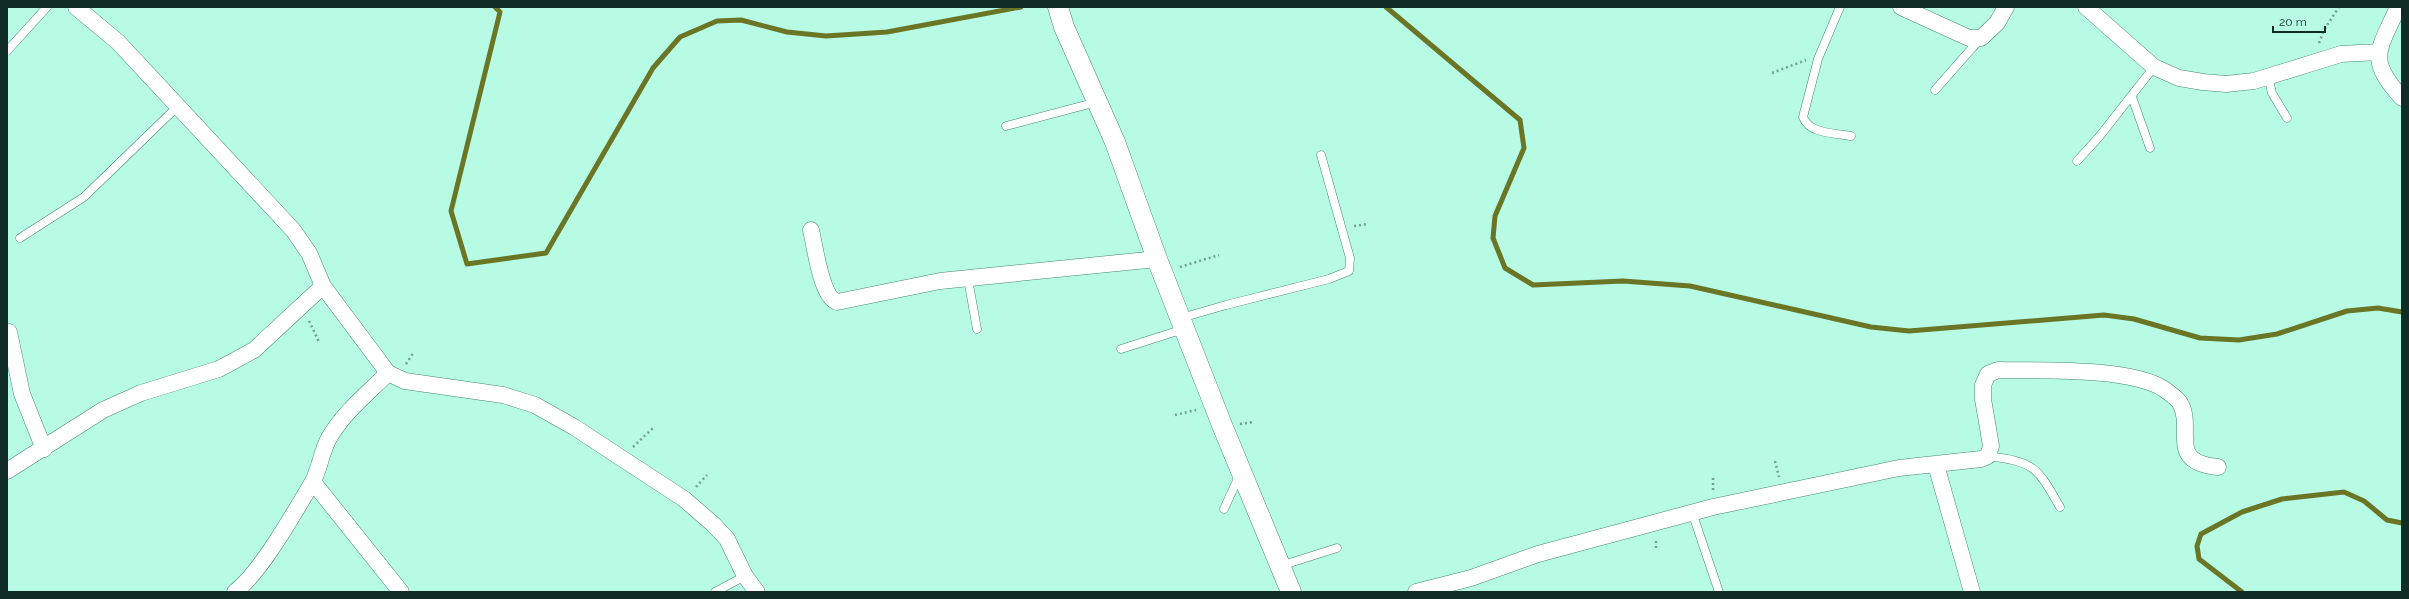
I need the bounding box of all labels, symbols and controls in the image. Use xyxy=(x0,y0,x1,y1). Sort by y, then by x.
scale bar xyxy=(2273,8,2325,34)
text: 20 m xyxy=(2279,15,2307,29)

